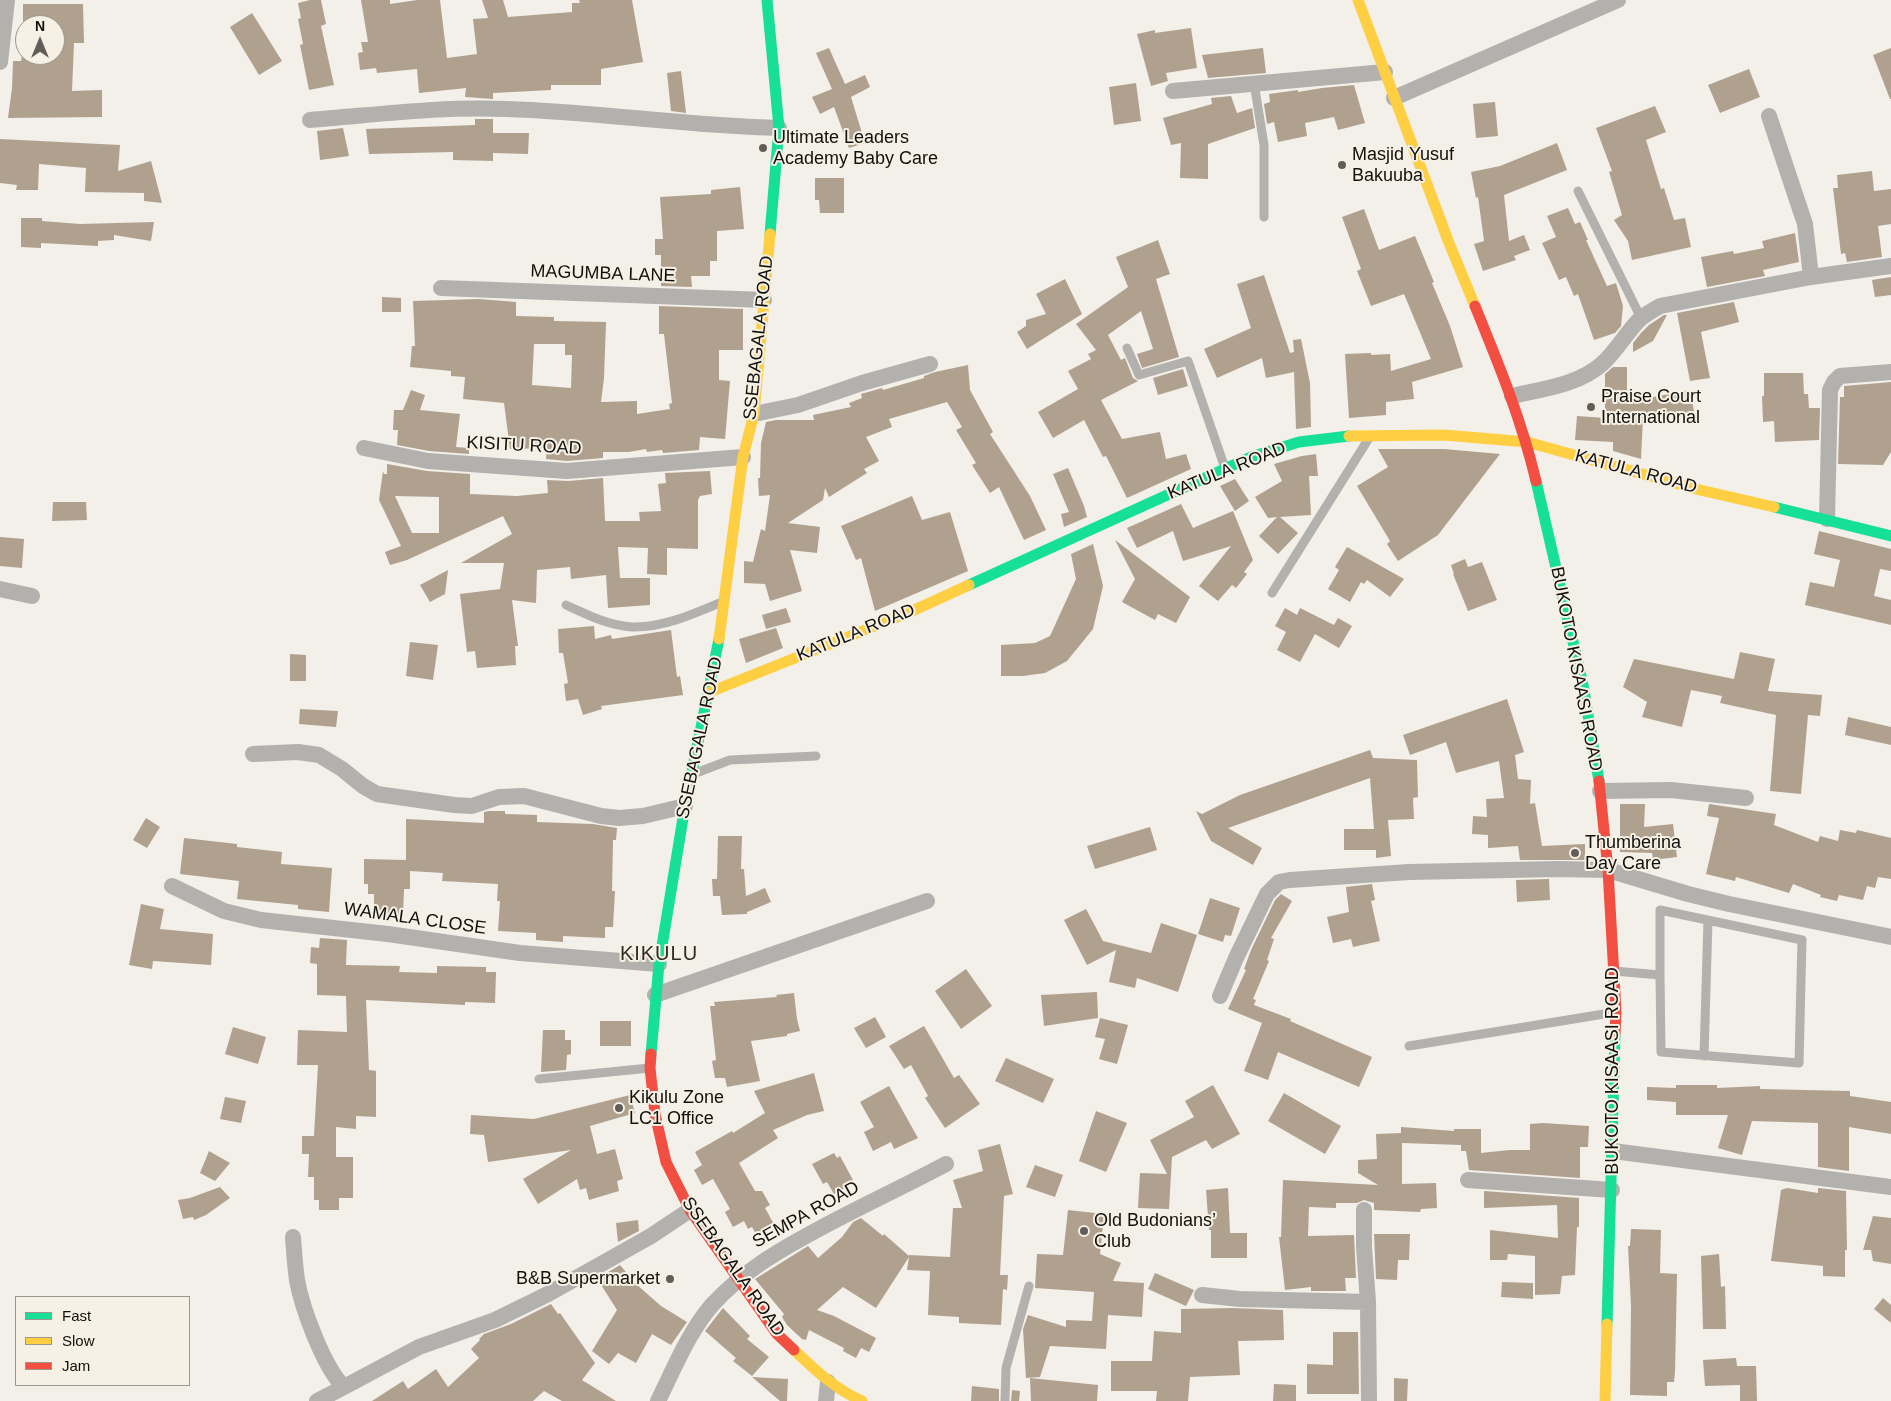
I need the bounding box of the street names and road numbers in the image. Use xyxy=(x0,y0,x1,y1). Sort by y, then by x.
street label: SSEBAGALA ROAD xyxy=(740,255,778,421)
street label: MAGUMBA LANE xyxy=(530,261,676,287)
street label: KISITU ROAD xyxy=(466,432,582,460)
street label: KATULA ROAD xyxy=(1165,437,1289,505)
street label: KATULA ROAD xyxy=(1572,445,1700,499)
street label: BUKOTO KISAASI ROAD xyxy=(1546,565,1606,773)
street label: KATULA ROAD xyxy=(794,599,918,667)
street label: SSEBAGALA ROAD xyxy=(672,655,728,821)
street label: WAMALA CLOSE xyxy=(343,898,487,940)
street label: BUKOTO KISAASI ROAD xyxy=(1602,967,1624,1175)
street label: SEMPA ROAD xyxy=(749,1177,863,1253)
street label: SSEBAGALA ROAD xyxy=(677,1193,789,1341)

